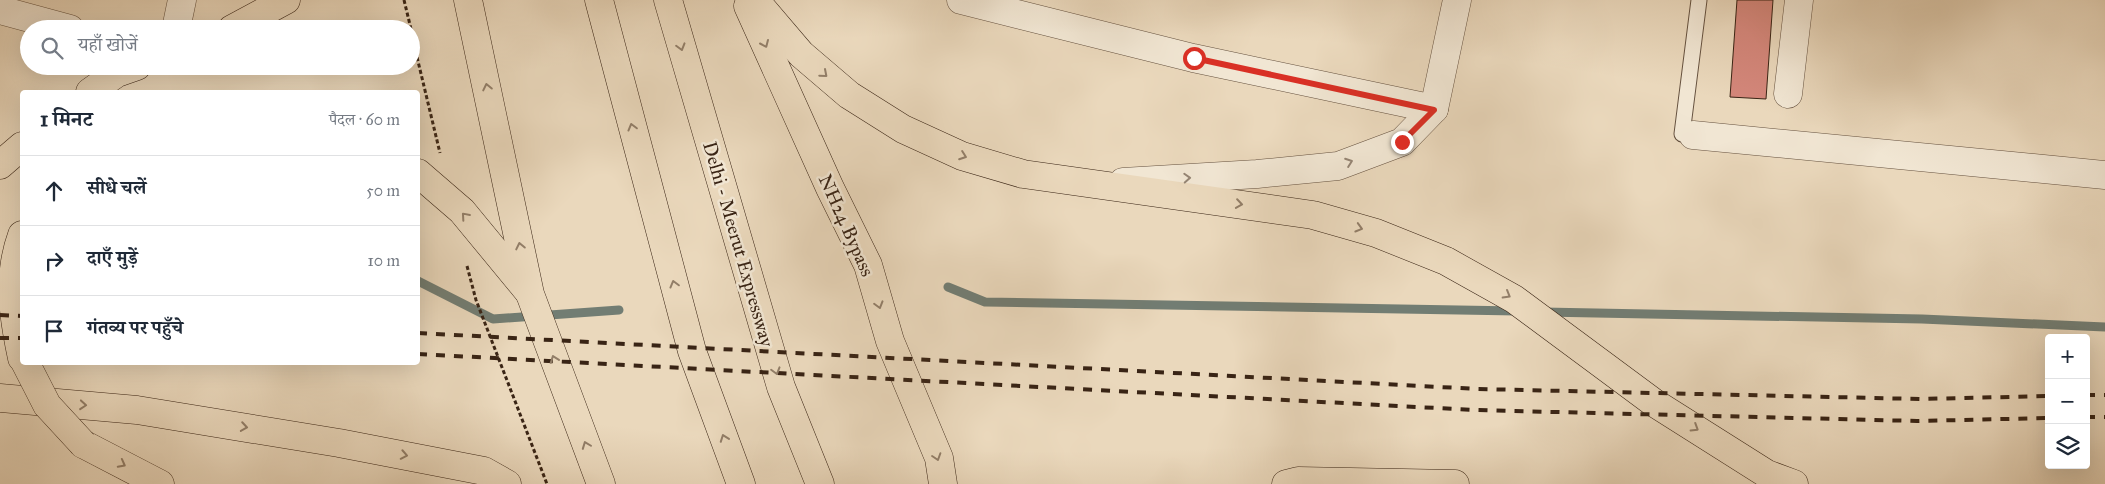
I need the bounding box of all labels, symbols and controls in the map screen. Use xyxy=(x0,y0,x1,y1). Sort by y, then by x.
search box xyxy=(20,20,420,75)
text: यहाँ खोजें xyxy=(78,33,138,56)
icon: search xyxy=(38,34,66,62)
one-way arrow xyxy=(759,39,770,48)
one-way arrow xyxy=(676,42,686,50)
route start xyxy=(1183,47,1206,70)
one-way arrow xyxy=(819,68,828,77)
one-way arrow xyxy=(482,83,493,91)
text: 1 मिनट xyxy=(40,106,93,132)
text: पैदल · 60 m xyxy=(329,110,400,129)
one-way arrow xyxy=(628,123,638,131)
route end xyxy=(1391,131,1414,154)
street label: Delhi - Meerut Expressway xyxy=(698,139,779,351)
one-way arrow xyxy=(958,150,967,160)
one-way arrow xyxy=(1344,158,1352,168)
street label: NH24 Bypass xyxy=(814,171,879,280)
one-way arrow xyxy=(1184,172,1192,183)
text: सीधे चलें xyxy=(87,176,146,199)
icon: ahead xyxy=(40,177,68,205)
text: 50 m xyxy=(366,181,400,200)
one-way arrow xyxy=(1234,199,1243,209)
one-way arrow xyxy=(462,213,471,222)
one-way arrow xyxy=(1355,223,1363,233)
one-way arrow xyxy=(516,242,526,250)
text: दाएँ मुड़ें xyxy=(87,246,138,269)
icon: right xyxy=(40,247,68,275)
text: 10 m xyxy=(368,251,400,270)
one-way arrow xyxy=(669,279,680,288)
one-way arrow xyxy=(1502,289,1511,299)
one-way arrow xyxy=(874,301,884,309)
text: गंतव्य पर पहुँचे xyxy=(87,316,183,339)
icon: arrive xyxy=(40,317,68,345)
map controls xyxy=(2045,334,2090,469)
button: + xyxy=(2045,334,2090,379)
one-way arrow xyxy=(550,356,560,364)
one-way arrow xyxy=(770,366,781,375)
button: − xyxy=(2045,379,2090,424)
one-way arrow xyxy=(80,400,88,411)
one-way arrow xyxy=(240,422,249,432)
one-way arrow xyxy=(1689,422,1698,431)
button: layers xyxy=(2045,424,2090,469)
one-way arrow xyxy=(720,434,730,443)
one-way arrow xyxy=(581,441,592,450)
one-way arrow xyxy=(400,450,409,460)
one-way arrow xyxy=(932,452,942,460)
one-way arrow xyxy=(116,458,125,468)

